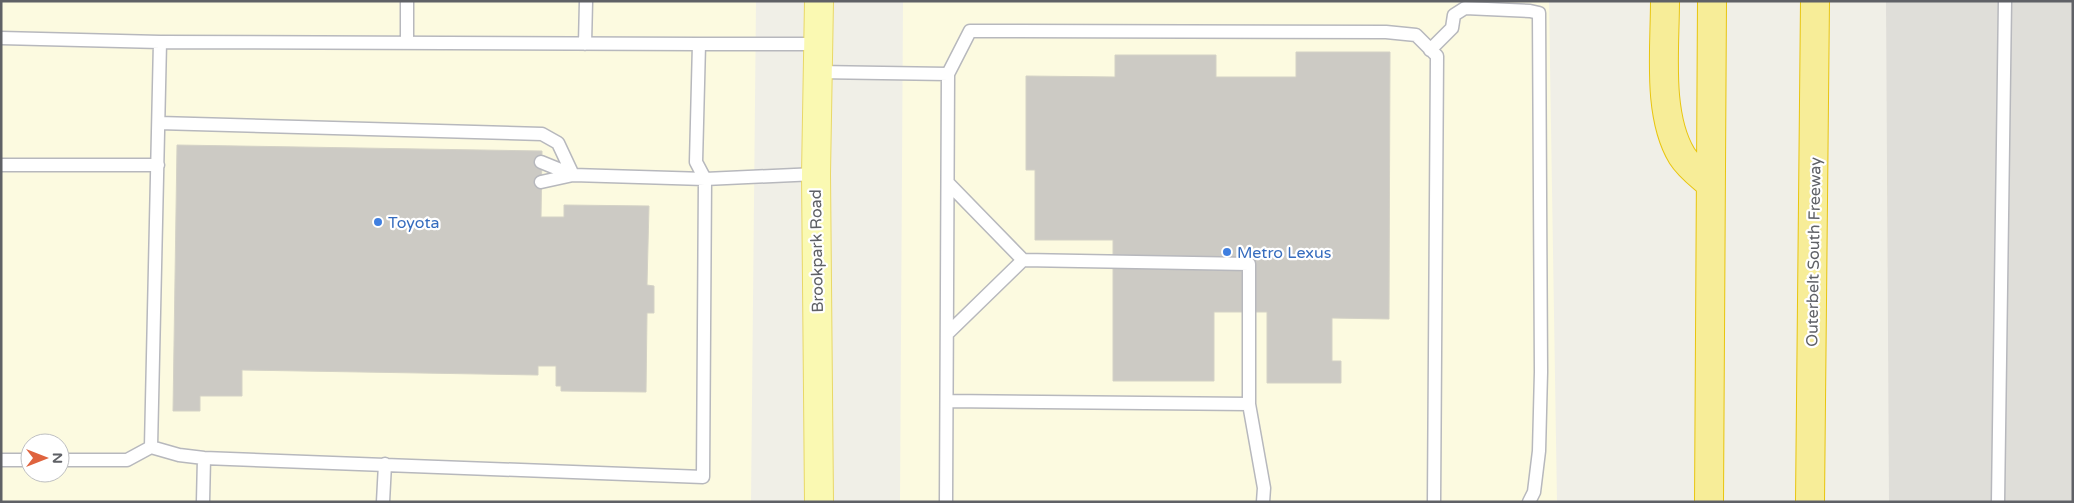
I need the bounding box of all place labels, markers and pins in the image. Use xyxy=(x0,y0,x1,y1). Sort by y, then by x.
place label: Toyota xyxy=(388,213,440,233)
marker: Toyota xyxy=(372,216,384,228)
place label: Metro Lexus xyxy=(1237,243,1331,263)
marker: Metro Lexus xyxy=(1221,246,1233,258)

